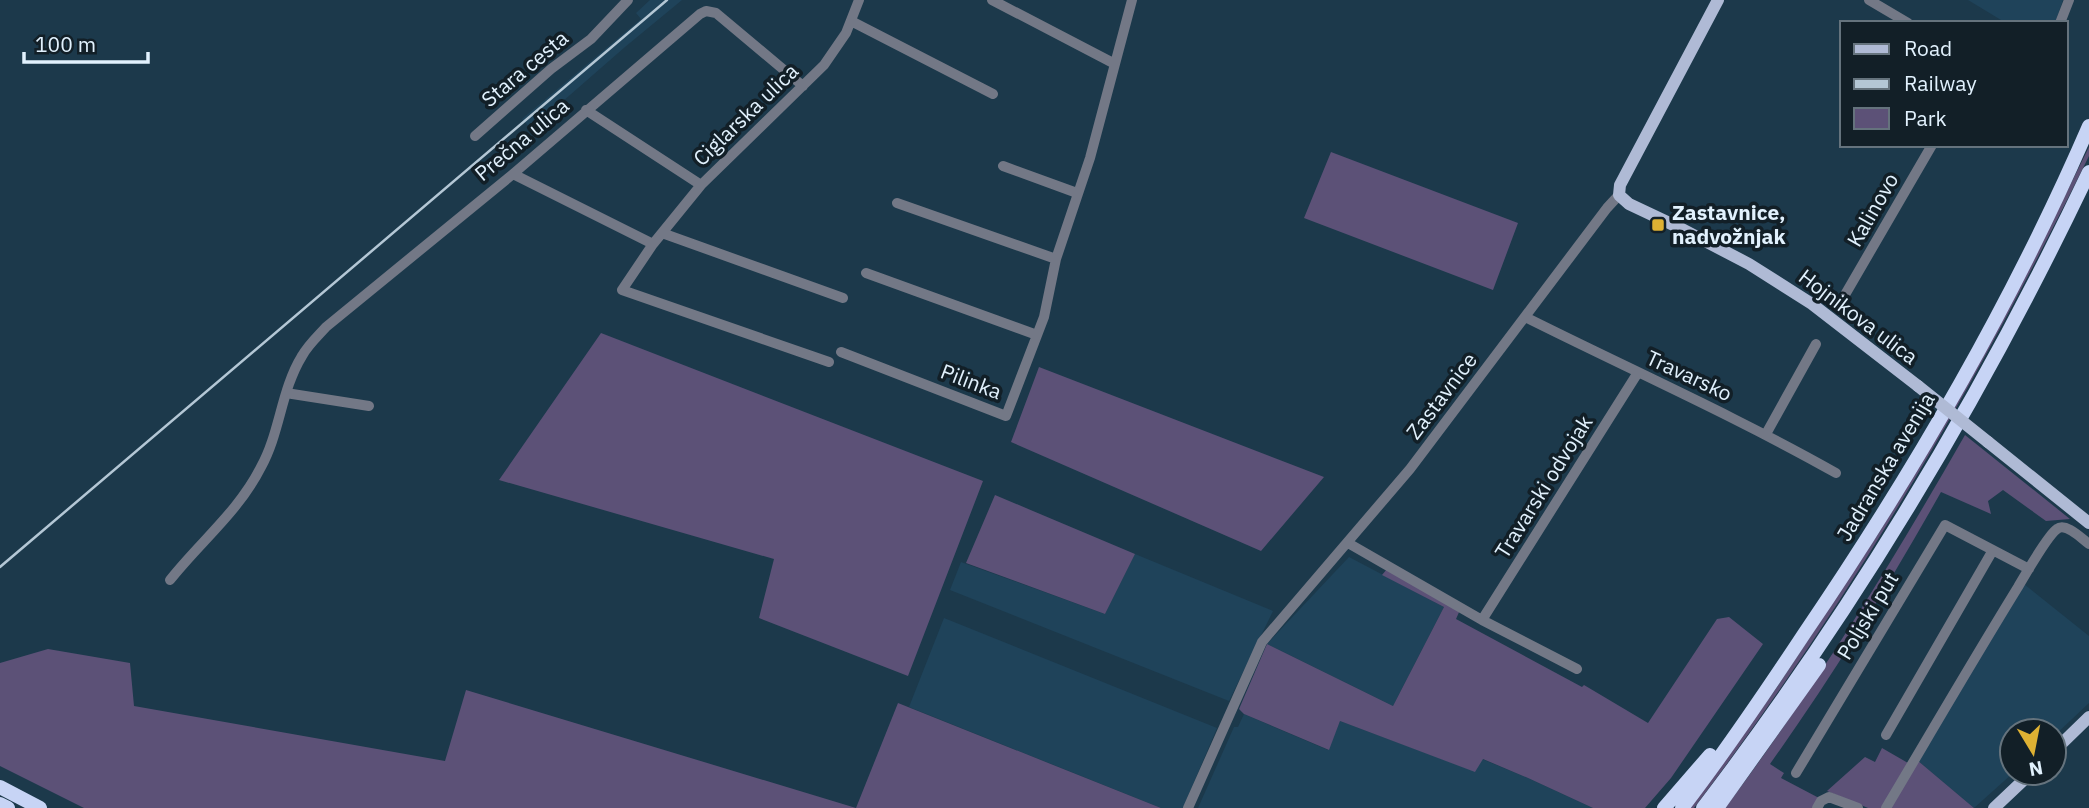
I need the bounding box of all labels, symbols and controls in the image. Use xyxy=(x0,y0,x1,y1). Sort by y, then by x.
scale bar xyxy=(24,21,149,65)
legend xyxy=(1840,21,2068,147)
street label: Stara cesta xyxy=(475,24,574,113)
text: 100 m xyxy=(35,30,96,58)
text: Road xyxy=(1904,34,1952,62)
street label: Ciglarska ulica xyxy=(687,57,804,172)
text: Railway xyxy=(1904,69,1977,97)
street label: Prečna ulica xyxy=(468,92,574,187)
text: Park xyxy=(1904,104,1947,132)
street label: Kalinovo xyxy=(1840,168,1904,251)
place label: Zastavnice, nadvožnjak xyxy=(1672,198,1786,250)
marker: Zastavnice, nadvožnjak xyxy=(1650,217,1666,233)
street label: Hojnikova ulica xyxy=(1793,262,1924,370)
street label: Travarsko xyxy=(1642,343,1737,407)
street label: Zastavnice xyxy=(1400,346,1483,444)
street label: Pilinka xyxy=(937,357,1006,405)
street label: Jadranska avenija xyxy=(1830,387,1941,546)
street label: Travarski odvojak xyxy=(1488,410,1598,563)
street label: Poljski put xyxy=(1830,566,1904,665)
north arrow xyxy=(1998,717,2068,787)
text: N xyxy=(2027,756,2045,782)

